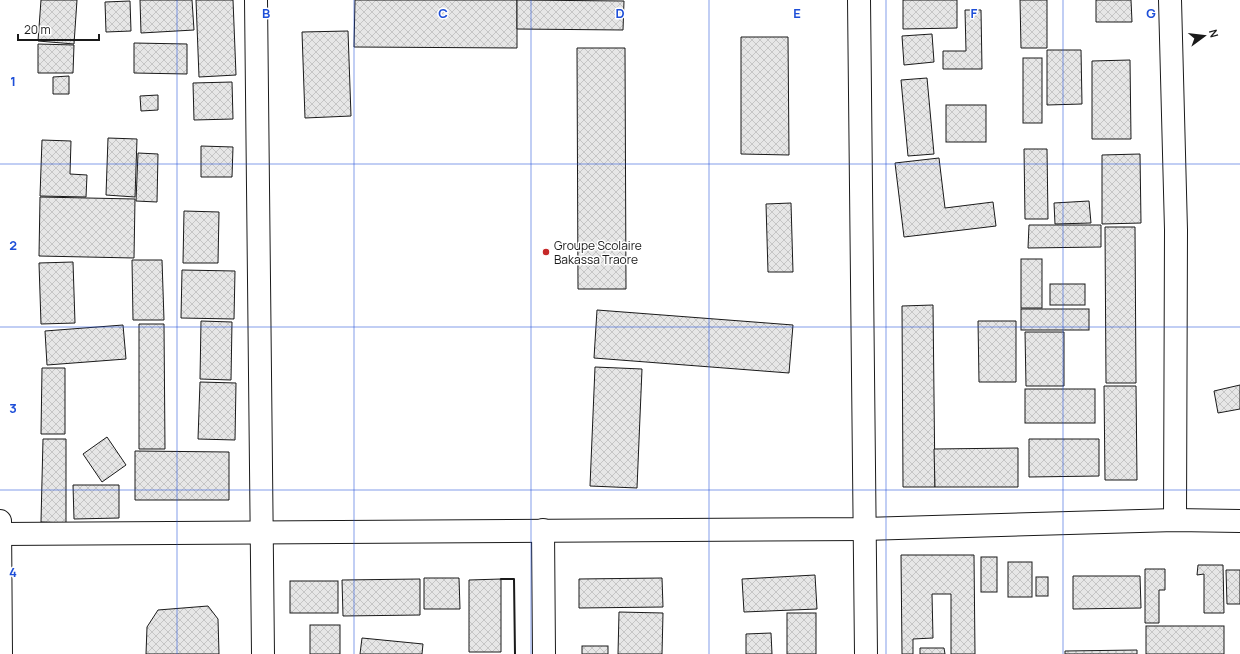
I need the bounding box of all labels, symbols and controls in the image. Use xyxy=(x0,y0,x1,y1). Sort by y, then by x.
text: B xyxy=(262,4,270,22)
text: C xyxy=(438,4,448,22)
text: D xyxy=(615,4,625,22)
text: E xyxy=(793,4,801,22)
text: F xyxy=(971,4,978,22)
text: G xyxy=(1146,4,1156,22)
scale bar xyxy=(18,16,99,42)
north arrow xyxy=(1184,16,1224,56)
text: 20 m xyxy=(24,21,51,38)
text: N xyxy=(1206,28,1222,39)
text: 1 xyxy=(10,72,16,90)
text: 2 xyxy=(9,236,17,254)
place label: Groupe Scolaire Bakassa Traore xyxy=(554,237,642,268)
marker: Groupe Scolaire Bakassa Traore xyxy=(541,247,551,257)
text: 3 xyxy=(9,399,17,417)
text: 4 xyxy=(9,563,17,581)

